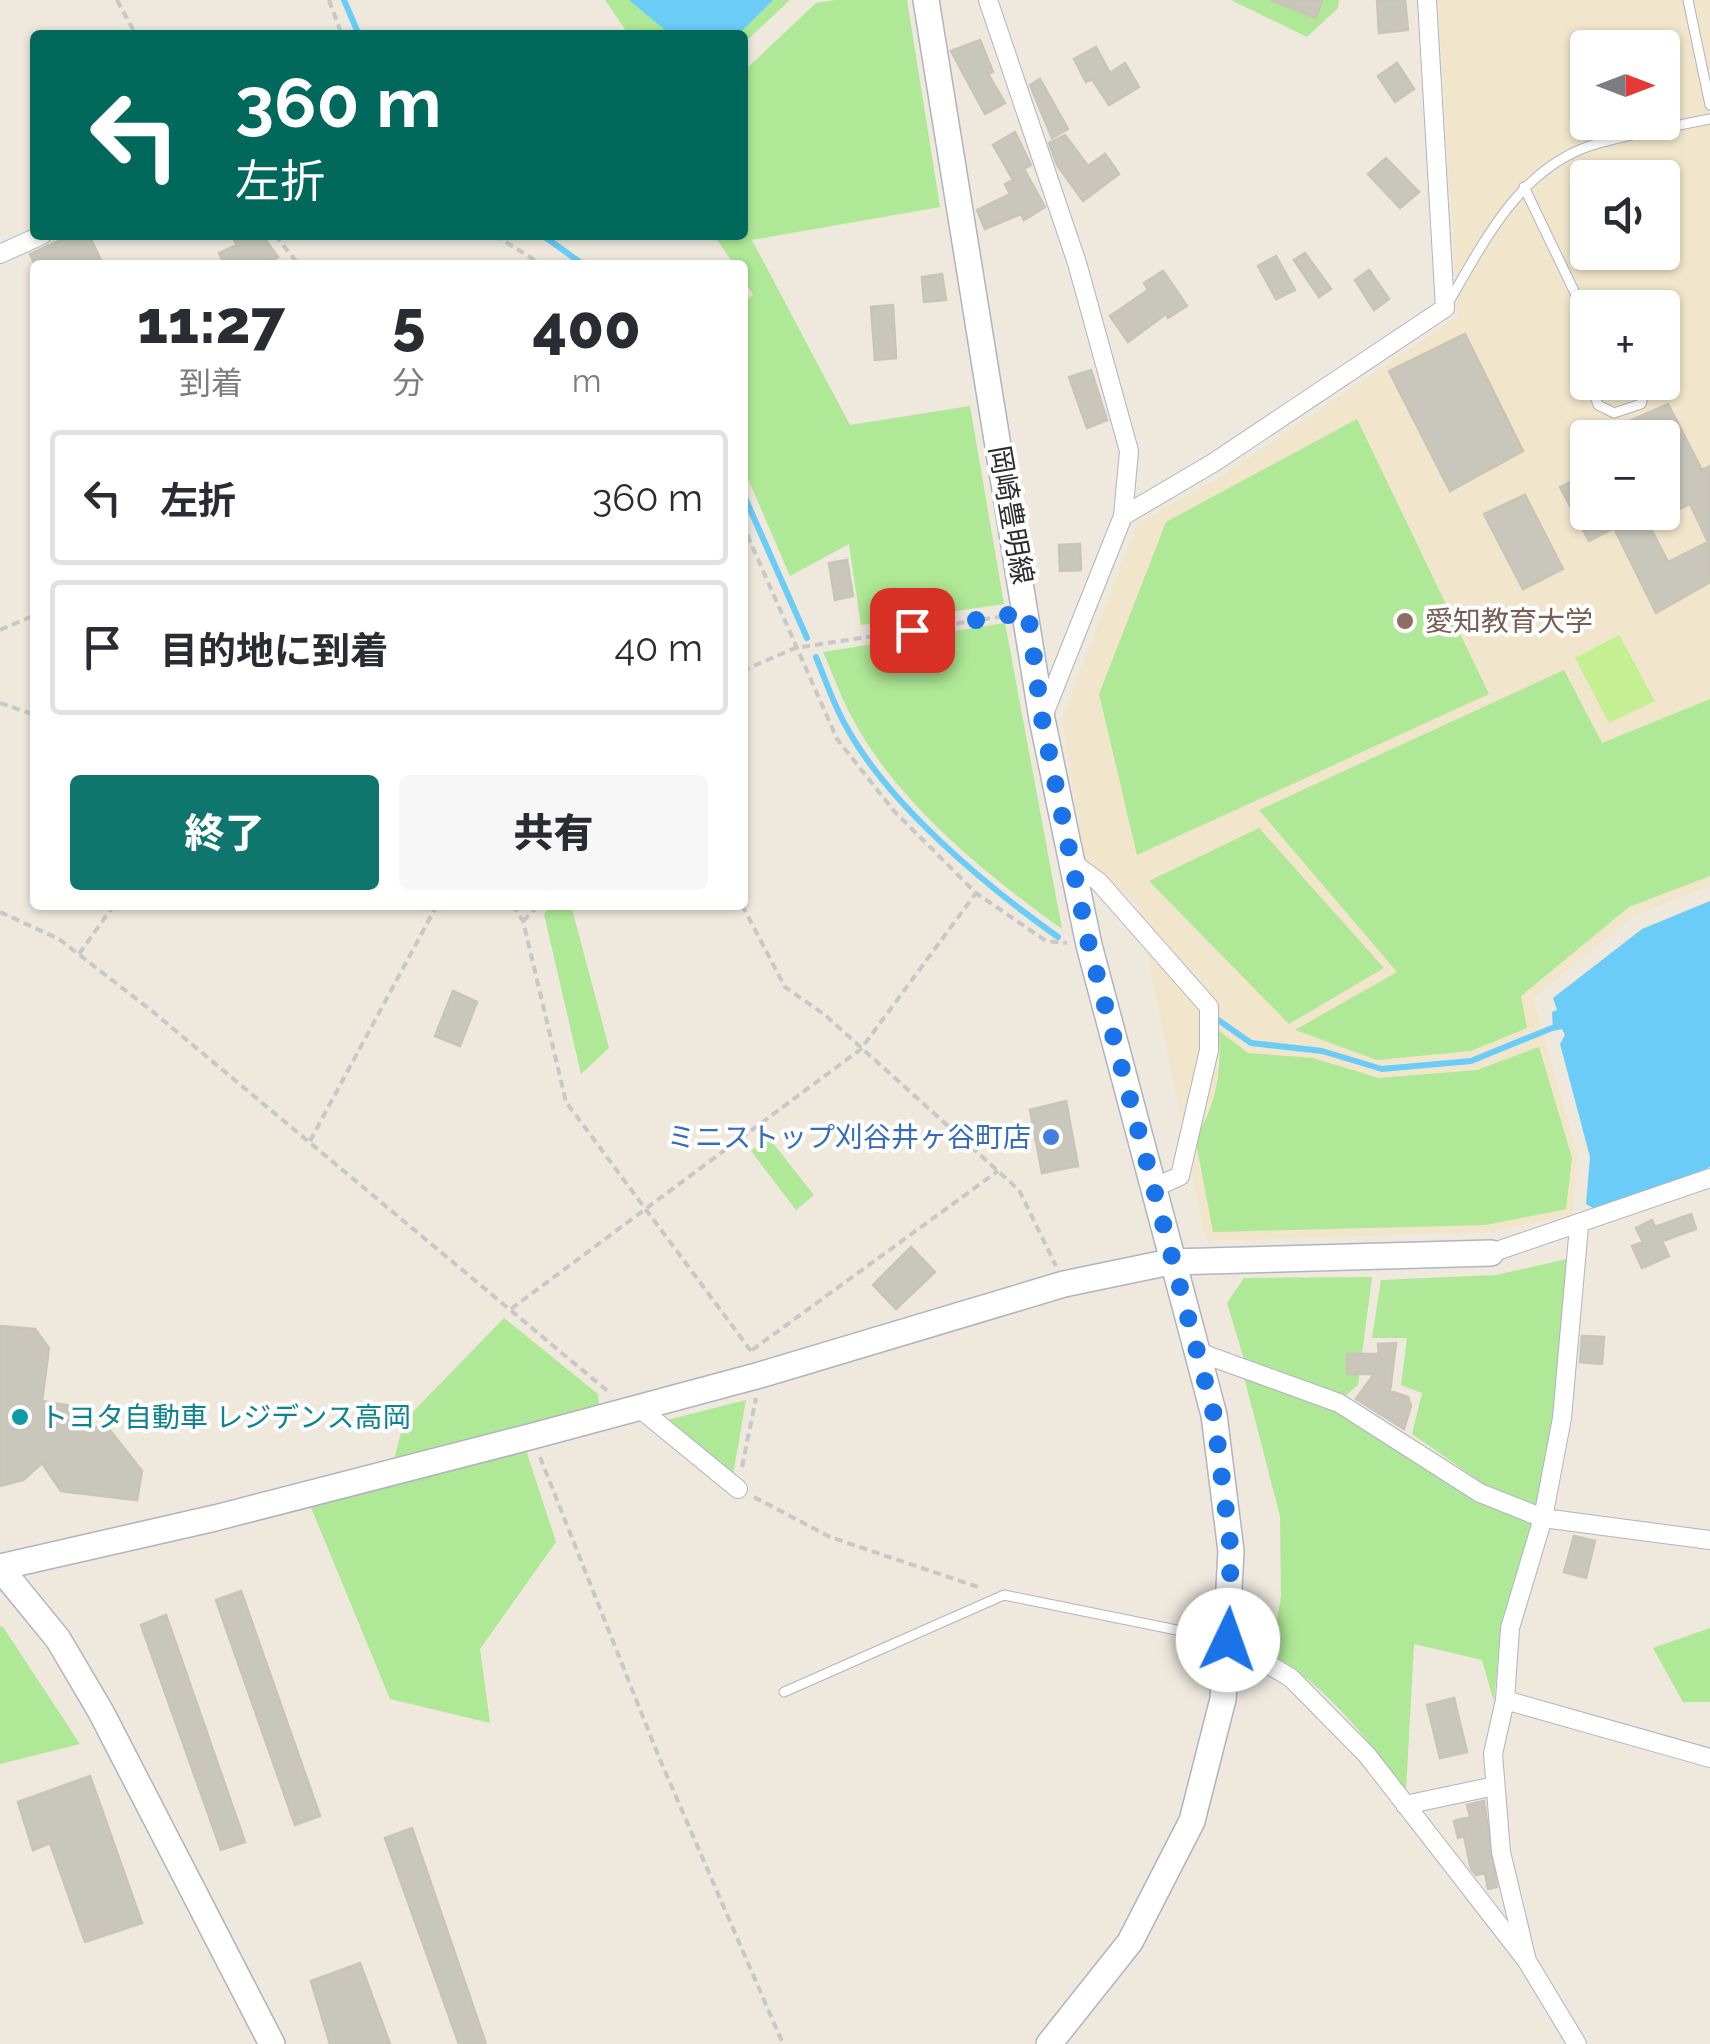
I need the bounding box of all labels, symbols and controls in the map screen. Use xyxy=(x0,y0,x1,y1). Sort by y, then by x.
north arrow xyxy=(1570,30,1680,140)
map controls xyxy=(1570,30,1680,530)
text: 360 m xyxy=(235,61,442,143)
icon: left xyxy=(70,70,200,200)
text: 左折 xyxy=(235,155,325,208)
button: sound xyxy=(1570,160,1680,270)
text: 11:27 xyxy=(137,287,285,357)
text: 5 xyxy=(392,287,426,357)
button: + xyxy=(1570,290,1680,400)
text: 400 xyxy=(533,292,641,362)
text: m xyxy=(572,362,601,399)
text: 到着 xyxy=(179,364,243,401)
text: 分 xyxy=(393,364,425,401)
button: − xyxy=(1570,420,1680,530)
street label: 岡崎豊明線 xyxy=(983,443,1039,587)
icon: left xyxy=(75,470,130,525)
text: 360 m xyxy=(592,475,703,520)
text: 左折 xyxy=(160,478,236,523)
pin xyxy=(870,588,955,673)
icon: arrive xyxy=(885,603,940,658)
place label: 愛知教育大学 xyxy=(1425,605,1593,638)
marker: 愛知教育大学 xyxy=(1394,610,1416,632)
icon: arrive xyxy=(75,620,130,675)
text: 40 m xyxy=(614,625,703,670)
text: 目的地に到着 xyxy=(160,628,388,673)
button: 終了 xyxy=(70,775,379,890)
button: 共有 xyxy=(399,775,708,890)
place label: ミニストップ刈谷井ヶ谷町店 xyxy=(667,1121,1031,1154)
marker: ミニストップ刈谷井ヶ谷町店 xyxy=(1040,1126,1062,1148)
place label: トヨタ自動車 レジデンス高岡 xyxy=(40,1401,411,1434)
marker: トヨタ自動車 レジデンス高岡 xyxy=(9,1406,31,1428)
position arrow xyxy=(1176,1588,1280,1692)

